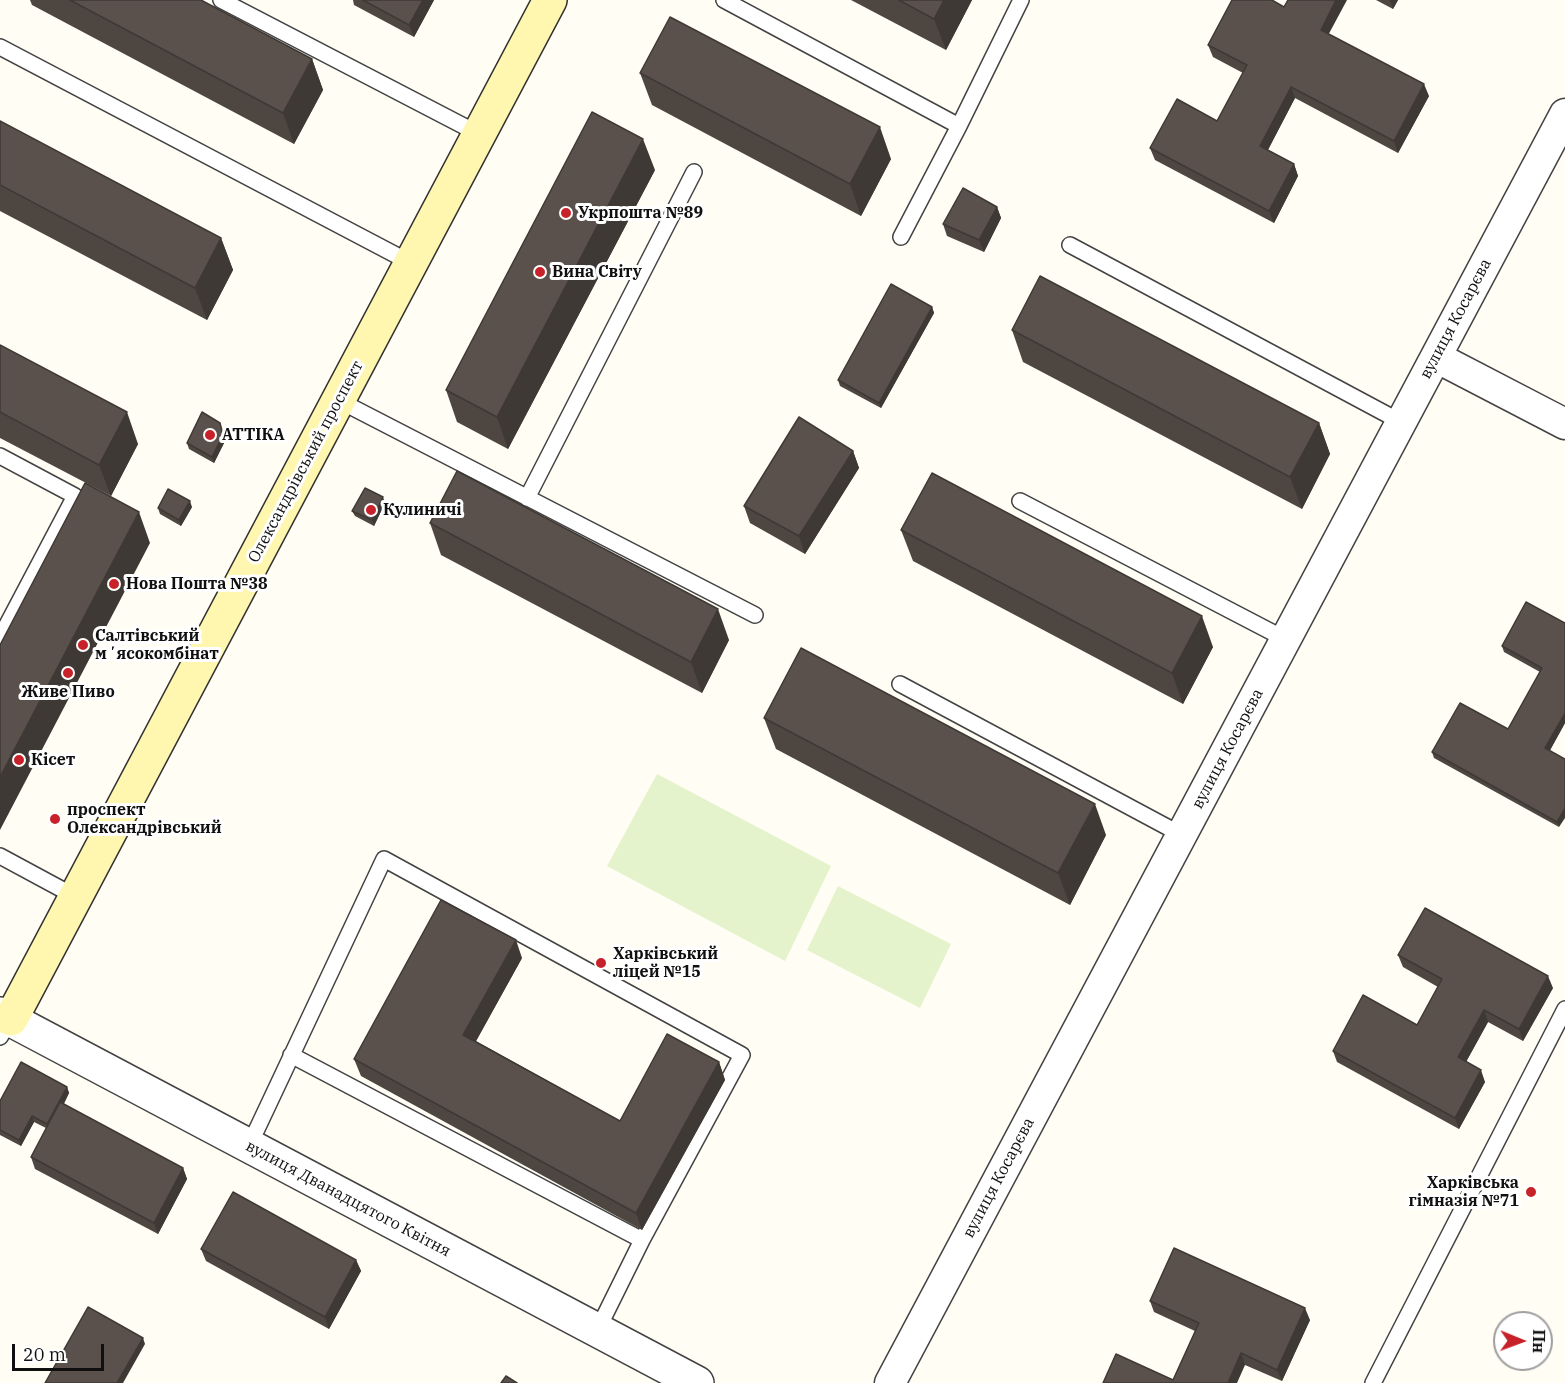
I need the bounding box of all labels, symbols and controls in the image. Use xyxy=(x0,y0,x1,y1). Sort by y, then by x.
place label: Укрпошта №89 xyxy=(578,203,703,223)
marker: Укрпошта №89 xyxy=(559,206,573,220)
street label: вулиця Косарєва xyxy=(1416,256,1496,382)
place label: Вина Світу xyxy=(552,262,642,282)
marker: Вина Світу xyxy=(533,265,547,279)
street label: Олександрівський проспект xyxy=(245,358,367,566)
place label: АТТІКА xyxy=(222,425,285,445)
marker: АТТІКА xyxy=(203,428,217,442)
place label: Кулиничі xyxy=(383,500,462,520)
marker: Кулиничі xyxy=(364,503,378,517)
place label: Нова Пошта №38 xyxy=(126,574,268,594)
marker: Нова Пошта №38 xyxy=(107,577,121,591)
place label: Салтівський мʼясокомбінат xyxy=(95,626,219,664)
marker: Салтівський мʼясокомбінат xyxy=(76,638,90,652)
marker: Живе Пиво xyxy=(61,666,75,680)
place label: Живе Пиво xyxy=(21,682,115,702)
street label: вулиця Косарєва xyxy=(1188,686,1268,812)
place label: Кісет xyxy=(31,750,75,770)
marker: Кісет xyxy=(12,753,26,767)
place label: проспект Олександрівський xyxy=(67,800,222,838)
marker: проспект Олександрівський xyxy=(48,812,62,826)
place label: Харківський ліцей №15 xyxy=(613,944,718,982)
marker: Харківський ліцей №15 xyxy=(594,956,608,970)
street label: вулиця Косарєва xyxy=(959,1115,1039,1241)
street label: вулиця Дванадцятого Квітня xyxy=(242,1137,454,1261)
place label: Харківська гімназія №71 xyxy=(1409,1173,1519,1211)
marker: Харківська гімназія №71 xyxy=(1524,1185,1538,1199)
north arrow xyxy=(1493,1311,1553,1371)
text: Пн xyxy=(1529,1329,1549,1353)
scale bar xyxy=(15,1332,106,1370)
text: 20 m xyxy=(23,1343,66,1366)

